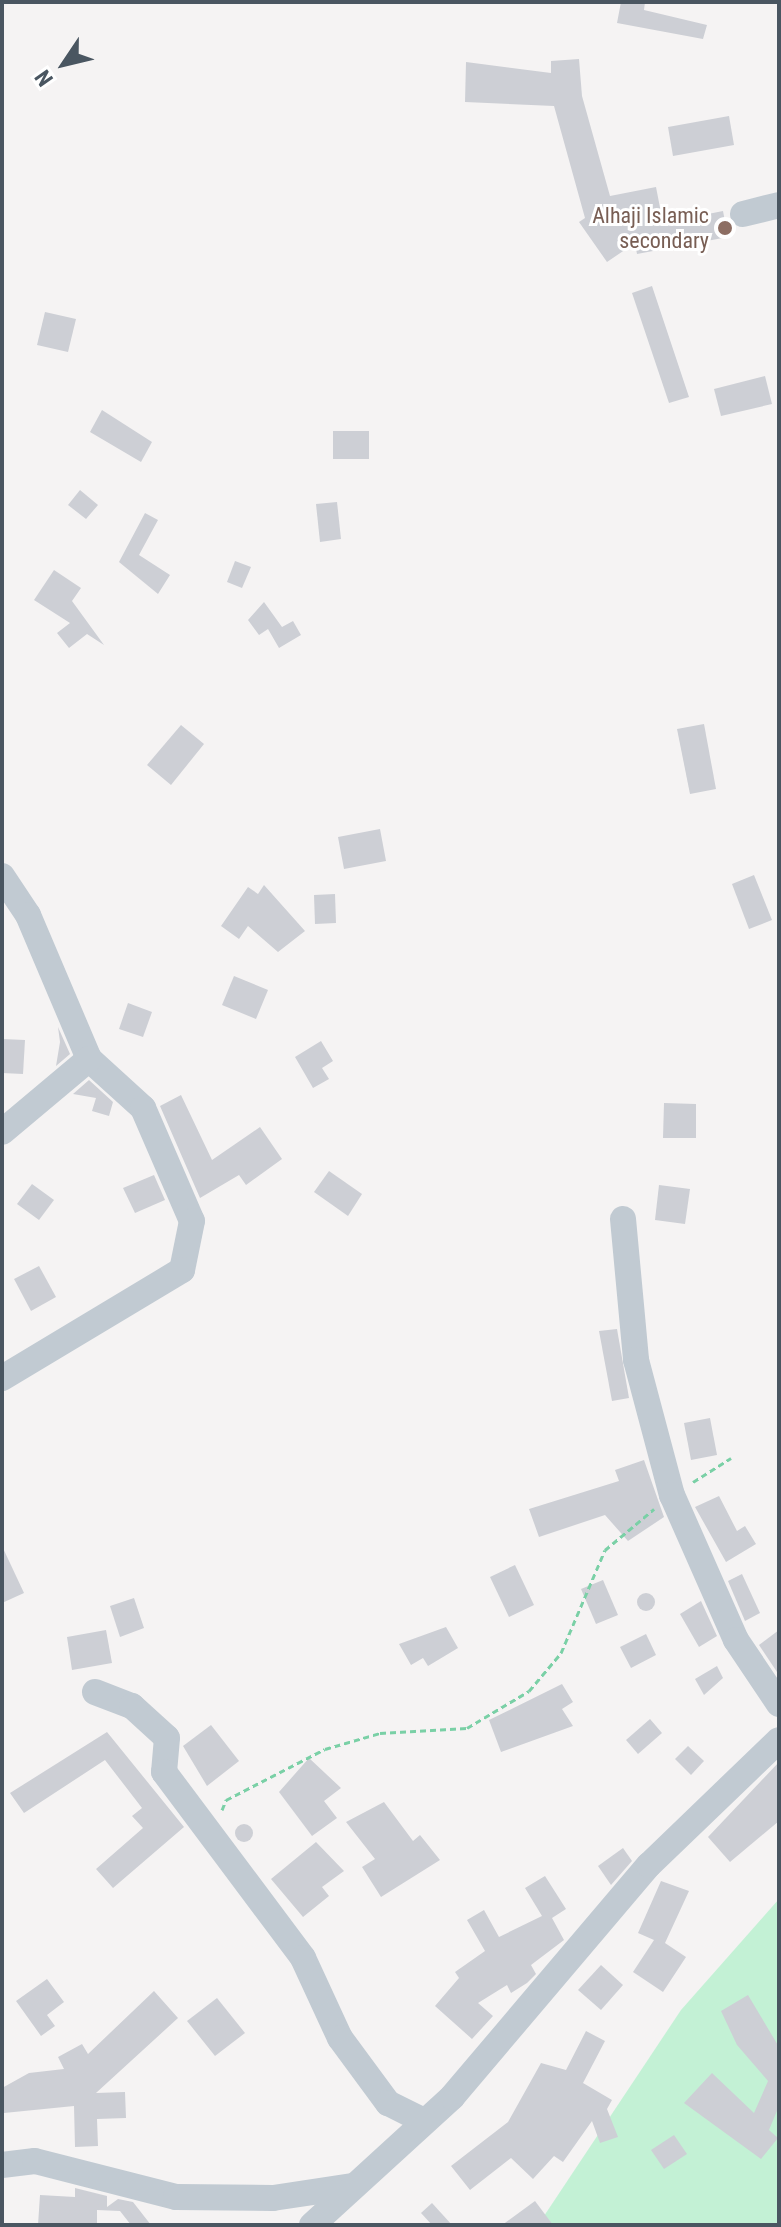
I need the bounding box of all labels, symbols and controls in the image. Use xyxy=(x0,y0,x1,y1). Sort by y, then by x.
north arrow xyxy=(24,24,104,104)
text: N xyxy=(30,65,58,91)
place label: Alhaji Islamic secondary xyxy=(592,202,709,254)
marker: Alhaji Islamic secondary xyxy=(716,219,734,237)

